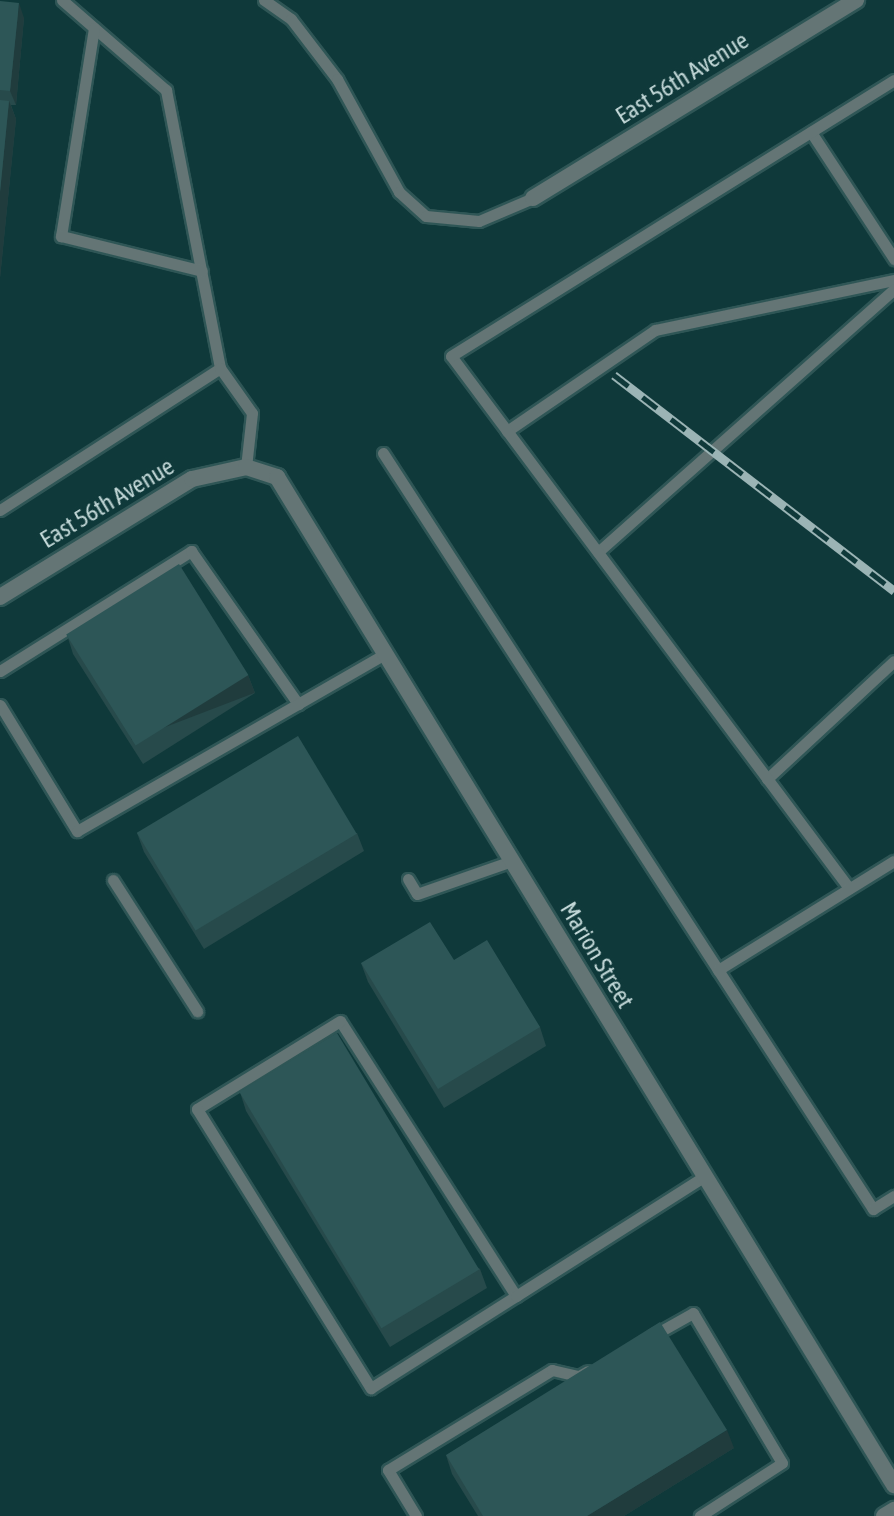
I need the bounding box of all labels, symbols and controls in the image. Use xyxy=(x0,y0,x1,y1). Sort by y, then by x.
street label: East 56th Avenue xyxy=(610,26,754,130)
street label: East 56th Avenue xyxy=(35,452,179,554)
street label: Marion Street xyxy=(554,897,640,1013)

